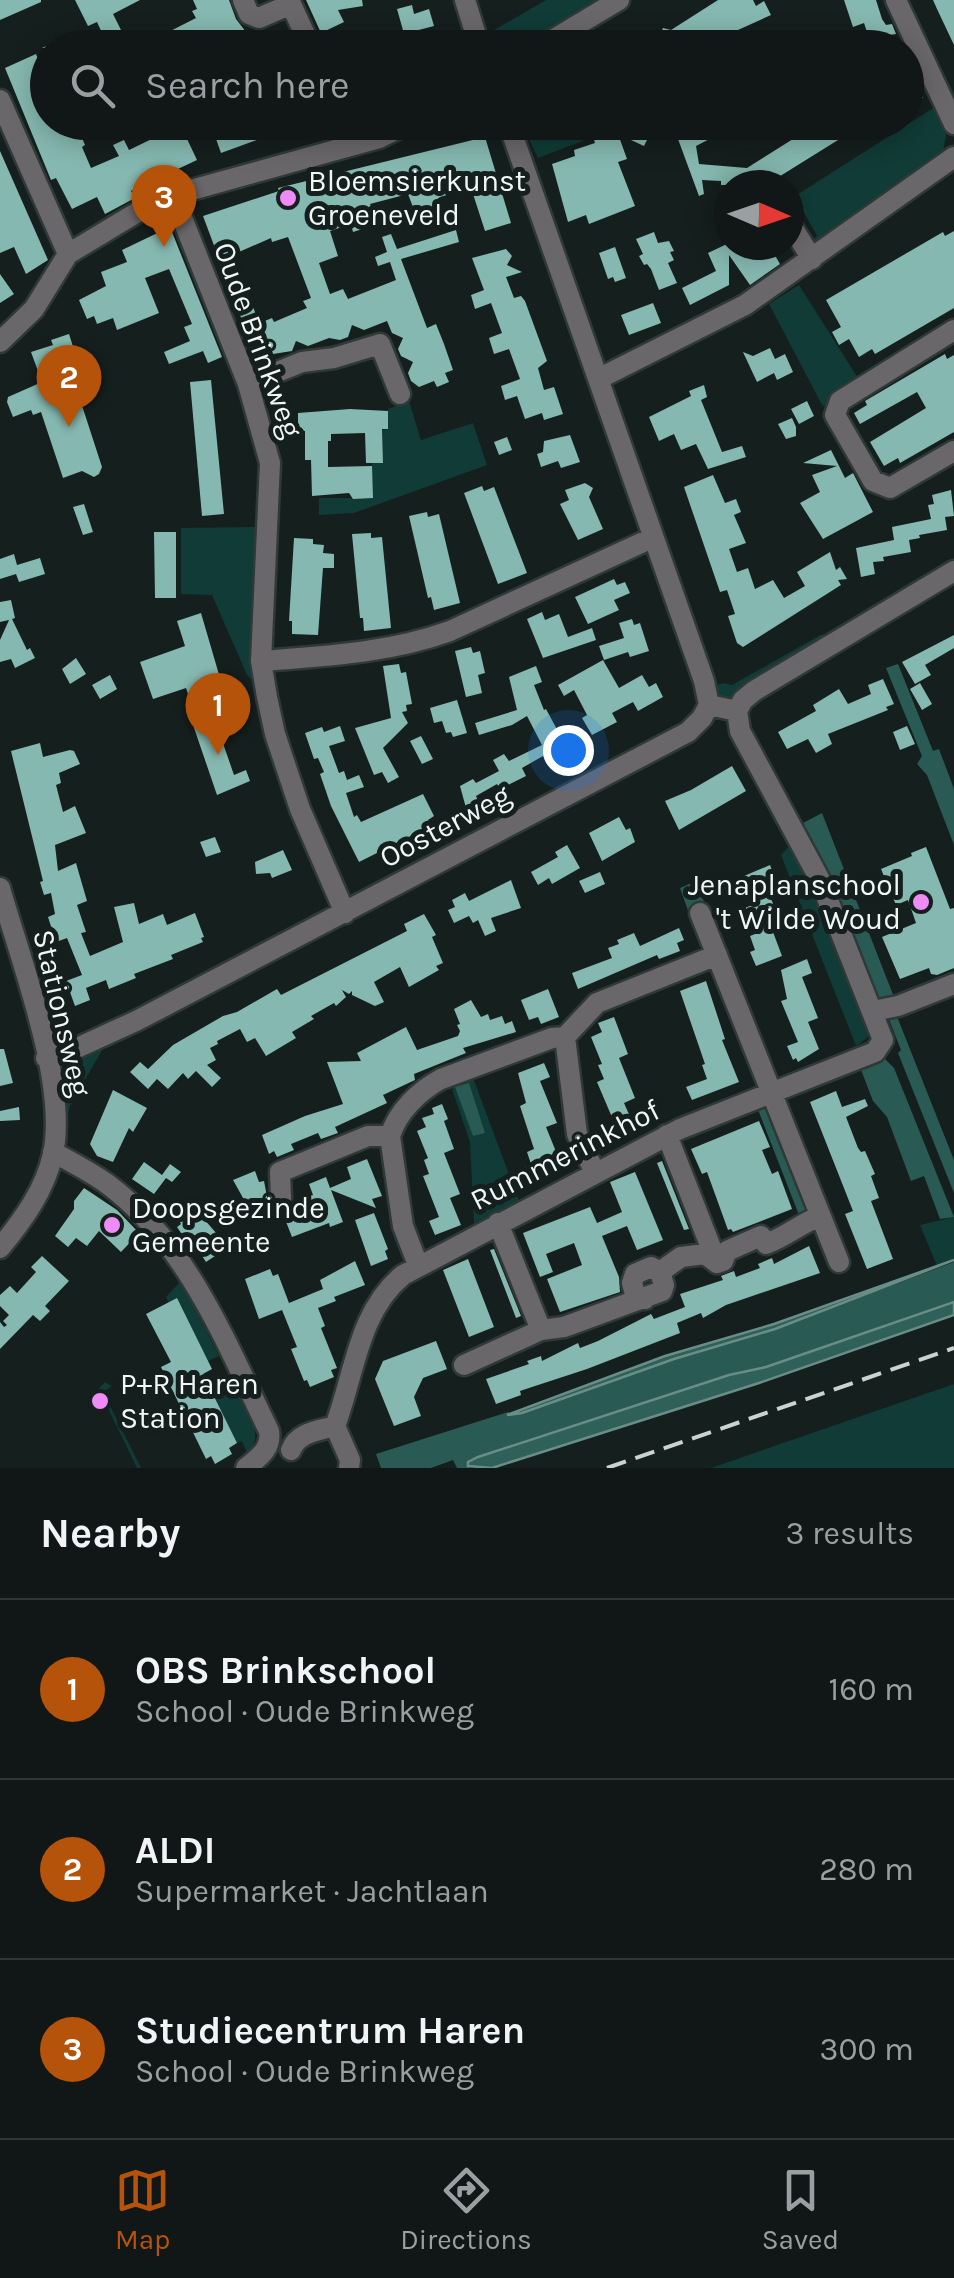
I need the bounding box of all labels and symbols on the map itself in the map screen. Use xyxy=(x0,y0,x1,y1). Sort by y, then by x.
place label: Bloemsierkunst Groeneveld xyxy=(308,163,526,233)
pin: 3 xyxy=(132,164,196,247)
north arrow xyxy=(714,170,804,260)
marker: Bloemsierkunst Groeneveld xyxy=(277,187,299,209)
street label: Oude Brinkweg xyxy=(206,237,310,443)
pin: 2 xyxy=(36,344,102,427)
pin: 1 xyxy=(186,672,250,755)
your location xyxy=(543,725,594,776)
street label: Oosterweg xyxy=(373,776,517,875)
place label: Jenaplanschool 't Wilde Woud xyxy=(688,867,901,937)
marker: Jenaplanschool 't Wilde Woud xyxy=(910,891,932,913)
street label: Stationsweg xyxy=(25,926,99,1100)
street label: Rummerinkhof xyxy=(464,1092,666,1218)
place label: Doopsgezinde Gemeente xyxy=(132,1190,325,1260)
marker: Doopsgezinde Gemeente xyxy=(101,1214,123,1236)
place label: P+R Haren Station xyxy=(120,1366,259,1436)
marker: P+R Haren Station xyxy=(89,1390,111,1412)

